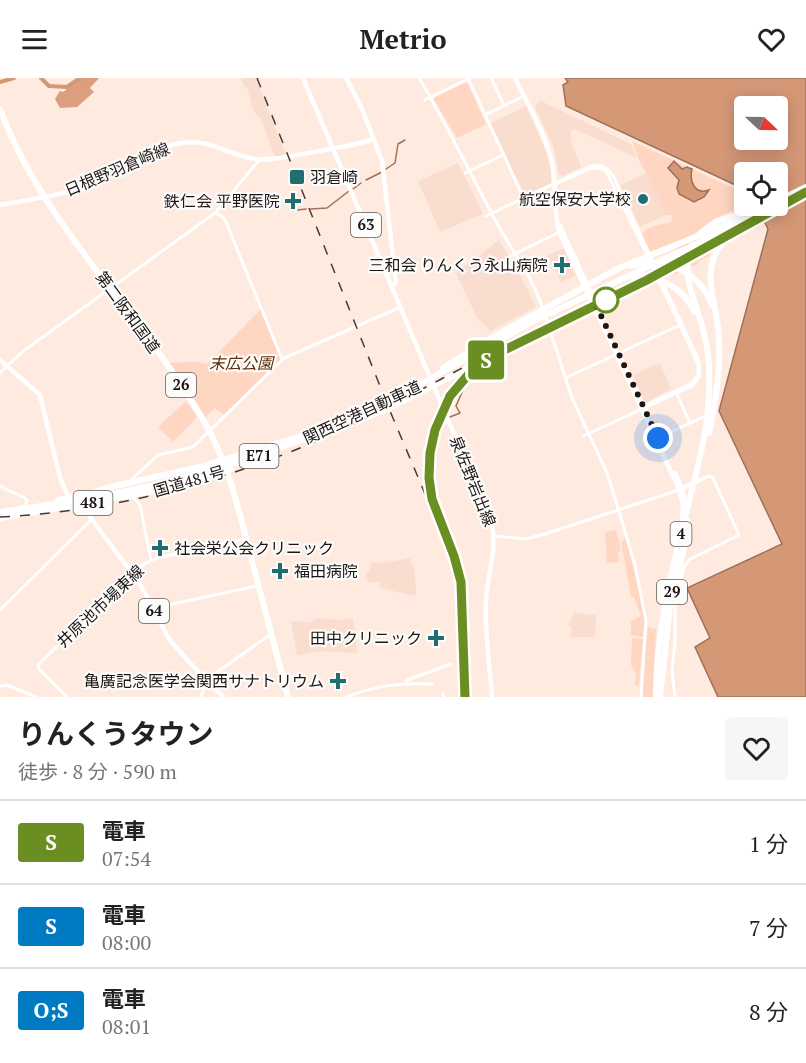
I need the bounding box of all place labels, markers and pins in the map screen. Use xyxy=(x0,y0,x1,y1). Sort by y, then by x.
place label: 羽倉崎 xyxy=(310,166,358,188)
marker: 羽倉崎 xyxy=(288,168,306,186)
place label: 航空保安大学校 xyxy=(519,188,631,210)
place label: 鉄仁会 平野医院 xyxy=(164,190,280,212)
marker: 鉄仁会 平野医院 xyxy=(284,192,302,210)
marker: 航空保安大学校 xyxy=(636,192,650,206)
place label: 三和会 りんくう永山病院 xyxy=(368,254,548,276)
marker: 三和会 りんくう永山病院 xyxy=(553,256,571,274)
unlabelled marker xyxy=(593,287,619,313)
place label: 社会栄公会クリニック xyxy=(174,537,334,559)
marker: 社会栄公会クリニック xyxy=(151,539,169,557)
place label: 福田病院 xyxy=(294,560,358,582)
marker: 福田病院 xyxy=(271,562,289,580)
place label: 田中クリニック xyxy=(310,627,422,649)
marker: 田中クリニック xyxy=(427,629,445,647)
place label: 亀廣記念医学会関西サナトリウム xyxy=(84,670,324,692)
marker: 亀廣記念医学会関西サナトリウム xyxy=(329,672,347,690)

